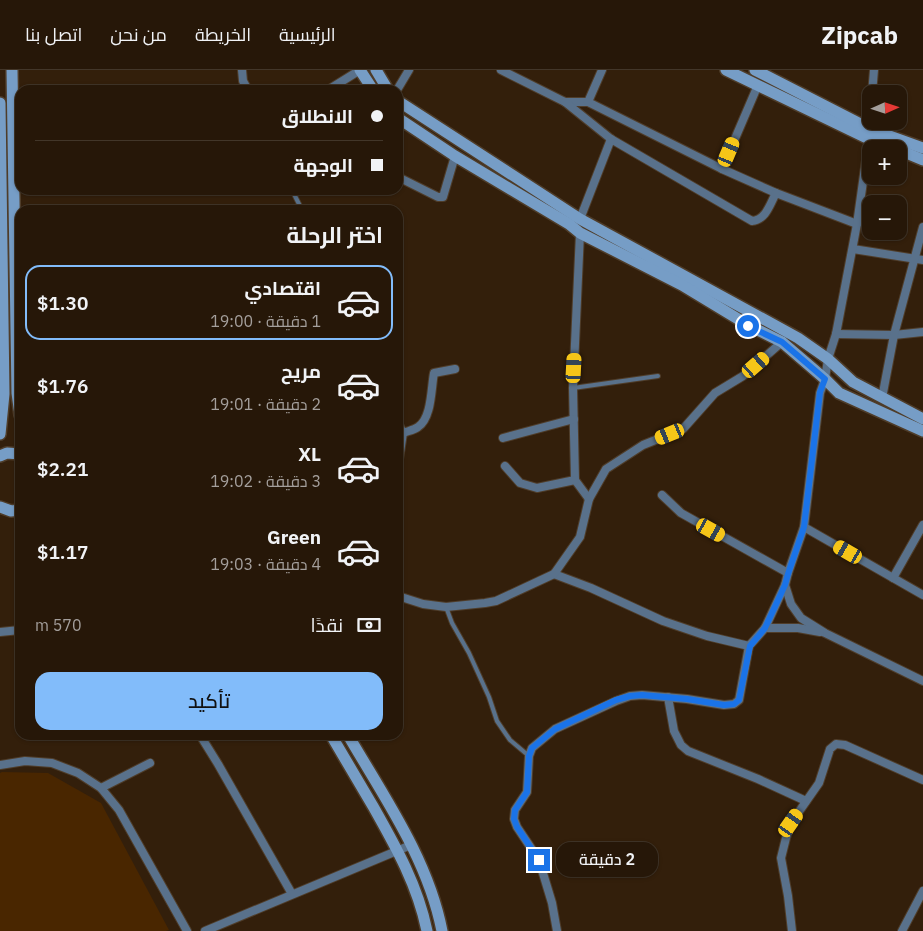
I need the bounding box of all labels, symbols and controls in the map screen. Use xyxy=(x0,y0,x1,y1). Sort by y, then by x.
text: Zipcab xyxy=(821,19,898,51)
text: اتصل بنا xyxy=(25,23,82,46)
text: من نحن xyxy=(110,23,167,46)
text: الخريطة xyxy=(195,23,251,46)
text: الرئيسية xyxy=(279,23,336,46)
north arrow xyxy=(862,85,908,130)
map controls xyxy=(862,85,907,240)
text: الانطلاق xyxy=(282,104,353,128)
car xyxy=(716,135,741,169)
button: + xyxy=(862,140,907,185)
text: الوجهة xyxy=(293,153,353,177)
button: − xyxy=(862,195,907,240)
text: اختر الرحلة xyxy=(286,220,383,249)
text: اقتصادي xyxy=(245,276,321,300)
icon: car xyxy=(336,280,381,325)
text: $1.30 xyxy=(37,291,88,315)
text: 1 دقيقة · 19:00 xyxy=(210,311,321,331)
route start xyxy=(737,315,759,337)
car xyxy=(739,349,772,381)
car xyxy=(565,353,582,383)
text: مريح xyxy=(281,359,321,383)
icon: car xyxy=(336,363,381,408)
text: $1.76 xyxy=(37,374,88,398)
text: 2 دقيقة · 19:01 xyxy=(210,394,321,414)
car xyxy=(653,421,686,447)
text: XL xyxy=(298,442,321,466)
icon: car xyxy=(336,446,381,491)
text: $2.21 xyxy=(37,457,88,481)
text: 3 دقيقة · 19:02 xyxy=(210,471,321,491)
car xyxy=(694,516,727,544)
text: Green xyxy=(267,525,321,549)
icon: car xyxy=(336,529,381,574)
car xyxy=(831,538,864,566)
text: $1.17 xyxy=(37,540,88,564)
text: 4 دقيقة · 19:03 xyxy=(210,554,321,574)
icon: cash xyxy=(355,611,383,639)
text: نقدًا xyxy=(311,613,343,637)
text: 570 m xyxy=(35,615,82,635)
button: تأكيد xyxy=(35,672,383,730)
car xyxy=(776,806,805,840)
callout: 2 دقيقة xyxy=(556,842,659,878)
route end xyxy=(528,849,550,871)
text: 2 دقيقة xyxy=(579,849,635,869)

